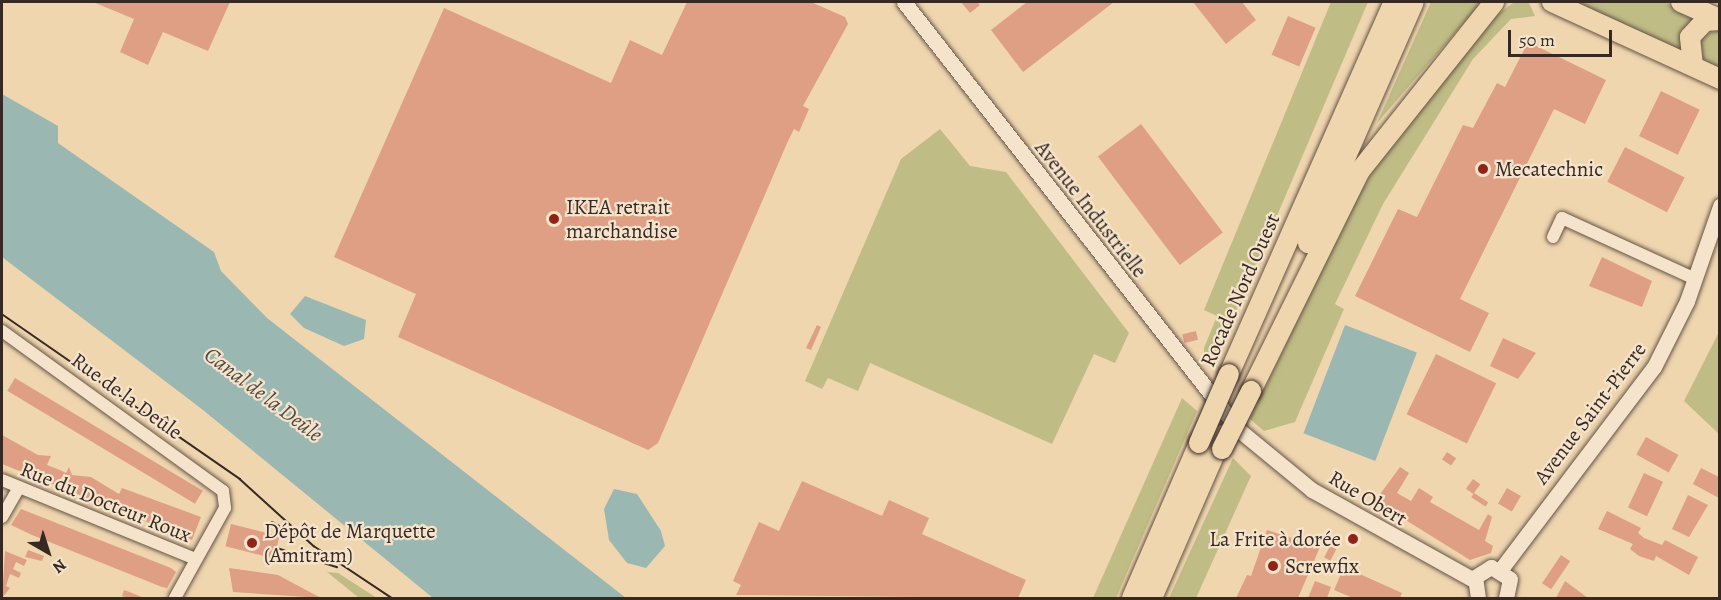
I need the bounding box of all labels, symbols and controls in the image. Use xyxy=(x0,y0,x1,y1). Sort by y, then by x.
scale bar xyxy=(1511,18,1614,56)
text: 50 m xyxy=(1519,28,1555,52)
street label: Avenue Industrielle xyxy=(1030,136,1152,282)
place label: Mecatechnic xyxy=(1495,156,1603,182)
marker: Mecatechnic xyxy=(1476,162,1490,176)
place label: IKEA retrait marchandise xyxy=(566,194,678,244)
street label: Rocade Nord Ouest xyxy=(1195,209,1285,371)
marker: IKEA retrait marchandise xyxy=(547,212,561,226)
street label: Avenue Saint-Pierre xyxy=(1529,337,1651,489)
water label: Canal de la Deûle xyxy=(199,342,327,448)
street label: Rue de la Deûle xyxy=(67,347,187,445)
street label: Rue du Docteur Roux xyxy=(17,456,195,548)
street label: Rue Obert xyxy=(1324,465,1412,531)
place label: Dépôt de Marquette (Amitram) xyxy=(264,518,436,568)
north arrow xyxy=(18,522,78,582)
place label: La Frite à dorée xyxy=(1209,526,1341,552)
marker: La Frite à dorée xyxy=(1346,532,1360,546)
marker: Dépôt de Marquette (Amitram) xyxy=(245,536,259,550)
place label: Screwfix xyxy=(1285,553,1359,579)
text: N xyxy=(48,554,71,578)
marker: Screwfix xyxy=(1266,559,1280,573)

